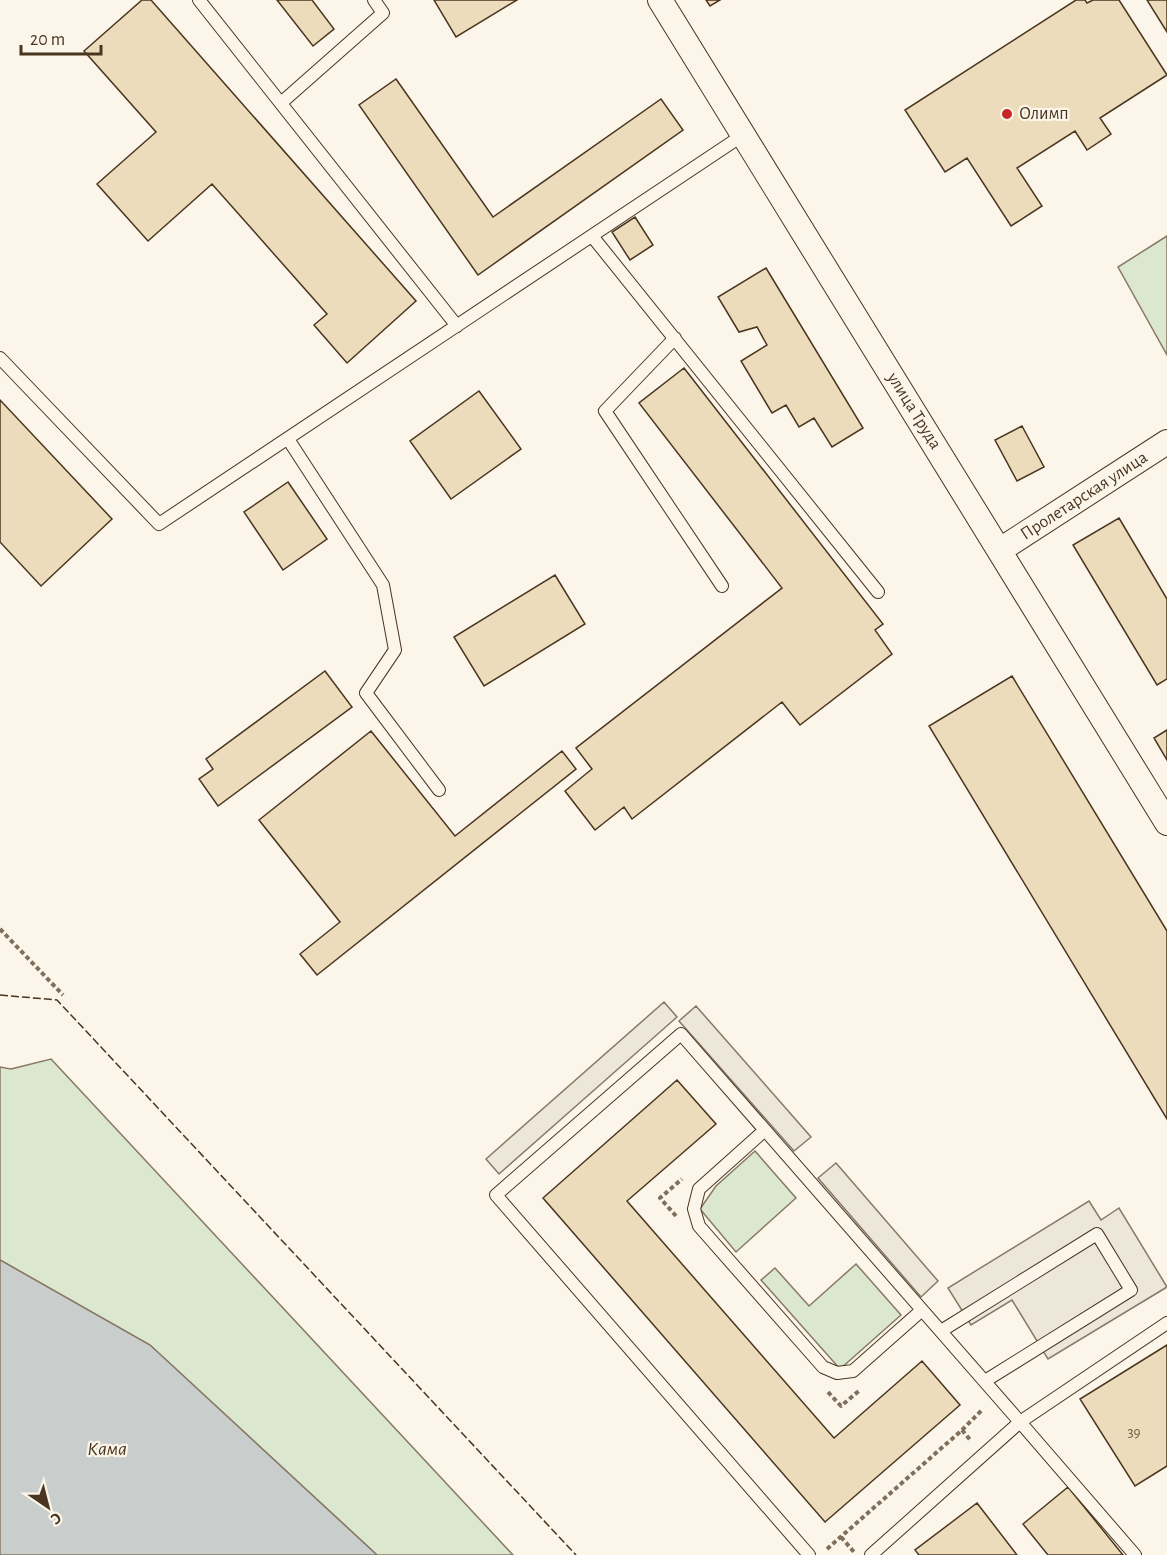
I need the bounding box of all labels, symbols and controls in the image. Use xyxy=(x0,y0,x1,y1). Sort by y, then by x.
scale bar xyxy=(21,18,100,56)
text: 20 m xyxy=(30,31,65,49)
place label: Олимп xyxy=(1019,105,1069,123)
marker: Олимп xyxy=(1000,107,1014,121)
street label: улица Труда xyxy=(883,369,945,453)
street label: Пролетарская улица xyxy=(1017,448,1151,544)
house number: 39 xyxy=(1127,1425,1141,1440)
water label: Кама xyxy=(87,1439,127,1459)
north arrow xyxy=(18,1477,78,1537)
text: С xyxy=(48,1509,64,1528)

